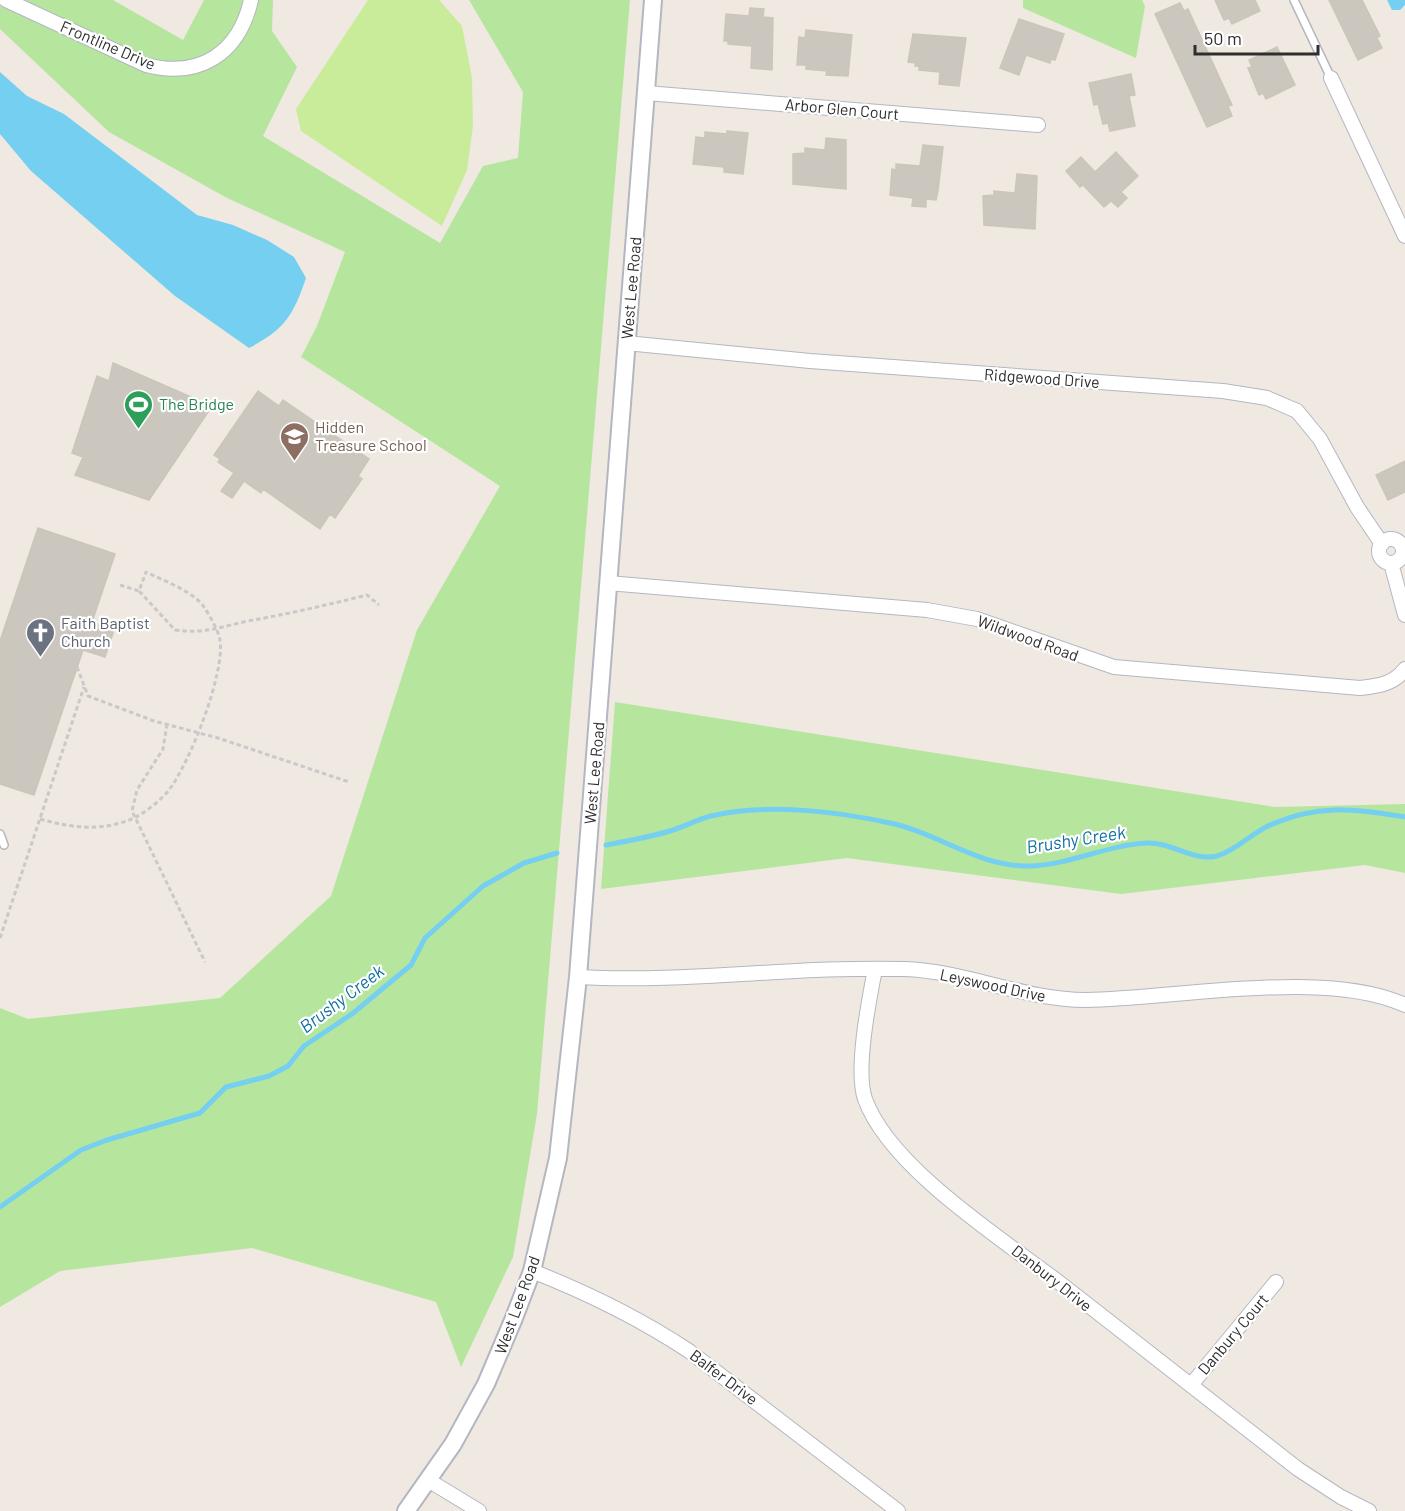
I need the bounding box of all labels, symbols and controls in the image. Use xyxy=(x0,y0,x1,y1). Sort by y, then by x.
street label: Frontline Drive xyxy=(58,16,159,73)
scale bar xyxy=(1195,18,1318,56)
text: 50 m xyxy=(1204,27,1242,49)
street label: Arbor Glen Court xyxy=(784,94,900,123)
street label: West Lee Road xyxy=(617,236,644,340)
street label: Ridgewood Drive xyxy=(984,364,1100,391)
sports icon: The Bridge xyxy=(122,388,154,430)
place label: The Bridge xyxy=(159,394,234,413)
place label: Hidden Treasure School xyxy=(315,417,427,454)
school or university icon: Hidden Treasure School xyxy=(278,420,310,462)
street label: Wildwood Road xyxy=(975,610,1081,665)
place label: Faith Baptist Church xyxy=(61,613,150,650)
church icon: Faith Baptist Church xyxy=(24,616,56,658)
street label: West Lee Road xyxy=(580,721,607,825)
water label: Brushy Creek xyxy=(1025,820,1127,858)
water label: Brushy Creek xyxy=(295,959,388,1037)
street label: Leyswood Drive xyxy=(938,964,1048,1005)
street label: Danbury Drive xyxy=(1008,1240,1096,1315)
street label: West Lee Road xyxy=(490,1253,543,1357)
street label: Danbury Court xyxy=(1193,1289,1272,1378)
street label: Balfer Drive xyxy=(687,1345,762,1408)

